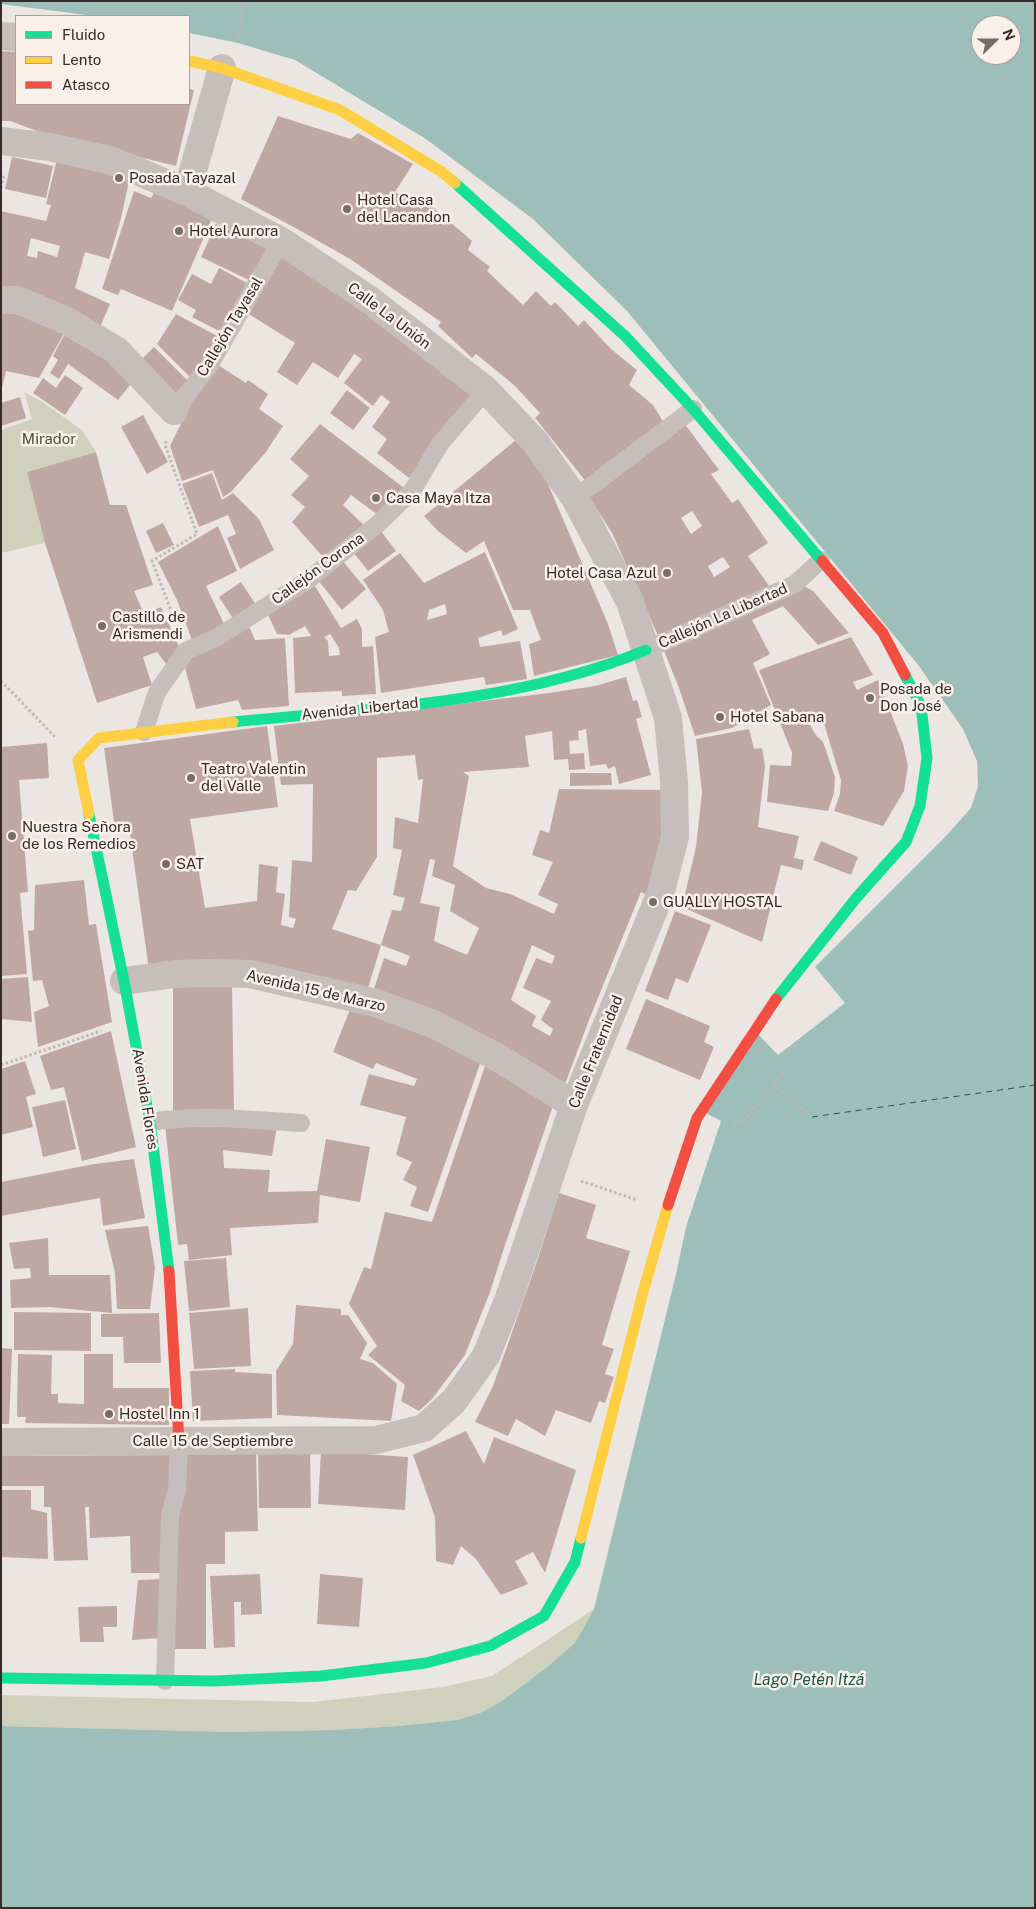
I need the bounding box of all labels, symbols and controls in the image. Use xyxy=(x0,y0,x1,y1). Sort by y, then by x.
legend xyxy=(15,15,190,105)
north arrow xyxy=(971,15,1021,65)
text: Fluido xyxy=(62,26,105,43)
text: N xyxy=(1000,27,1018,43)
text: Lento xyxy=(62,51,101,68)
text: Atasco xyxy=(62,76,110,93)
place label: Posada Tayazal xyxy=(129,169,236,187)
marker: Posada Tayazal xyxy=(113,172,125,184)
place label: Hotel Casa del Lacandon xyxy=(357,191,450,226)
marker: Hotel Casa del Lacandon xyxy=(341,203,353,215)
place label: Hotel Aurora xyxy=(189,222,278,240)
marker: Hotel Aurora xyxy=(173,225,185,237)
street label: Callejón Tayasal xyxy=(193,274,267,380)
street label: Calle La Unión xyxy=(344,279,434,353)
park label: Mirador xyxy=(22,430,76,448)
place label: Casa Maya Itza xyxy=(386,489,491,507)
marker: Casa Maya Itza xyxy=(370,492,382,504)
street label: Callejón Corona xyxy=(268,529,368,609)
place label: Hotel Casa Azul xyxy=(546,564,657,582)
marker: Hotel Casa Azul xyxy=(661,567,673,579)
street label: Callejón La Libertad xyxy=(656,579,790,653)
place label: Castillo de Arismendi xyxy=(112,608,186,643)
marker: Castillo de Arismendi xyxy=(96,620,108,632)
place label: Posada de Don José xyxy=(880,680,952,715)
marker: Posada de Don José xyxy=(864,692,876,704)
street label: Avenida Libertad xyxy=(301,694,419,724)
place label: Hotel Sabana xyxy=(730,708,824,726)
marker: Hotel Sabana xyxy=(714,711,726,723)
place label: Teatro Valentin del Valle xyxy=(201,760,306,795)
marker: Teatro Valentin del Valle xyxy=(185,772,197,784)
place label: Nuestra Señora de los Remedios xyxy=(22,818,136,853)
marker: Nuestra Señora de los Remedios xyxy=(6,830,18,842)
place label: SAT xyxy=(176,855,204,873)
marker: SAT xyxy=(160,858,172,870)
place label: GUALLY HOSTAL xyxy=(663,893,782,911)
marker: GUALLY HOSTAL xyxy=(647,896,659,908)
street label: Avenida 15 de Marzo xyxy=(245,966,387,1016)
street label: Calle Fraternidad xyxy=(565,993,627,1111)
street label: Avenida Flores xyxy=(128,1047,162,1151)
place label: Hostel Inn 1 xyxy=(119,1405,200,1423)
marker: Hostel Inn 1 xyxy=(103,1408,115,1420)
street label: Calle 15 de Septiembre xyxy=(133,1432,293,1450)
water label: Lago Petén Itzá xyxy=(753,1670,865,1690)

